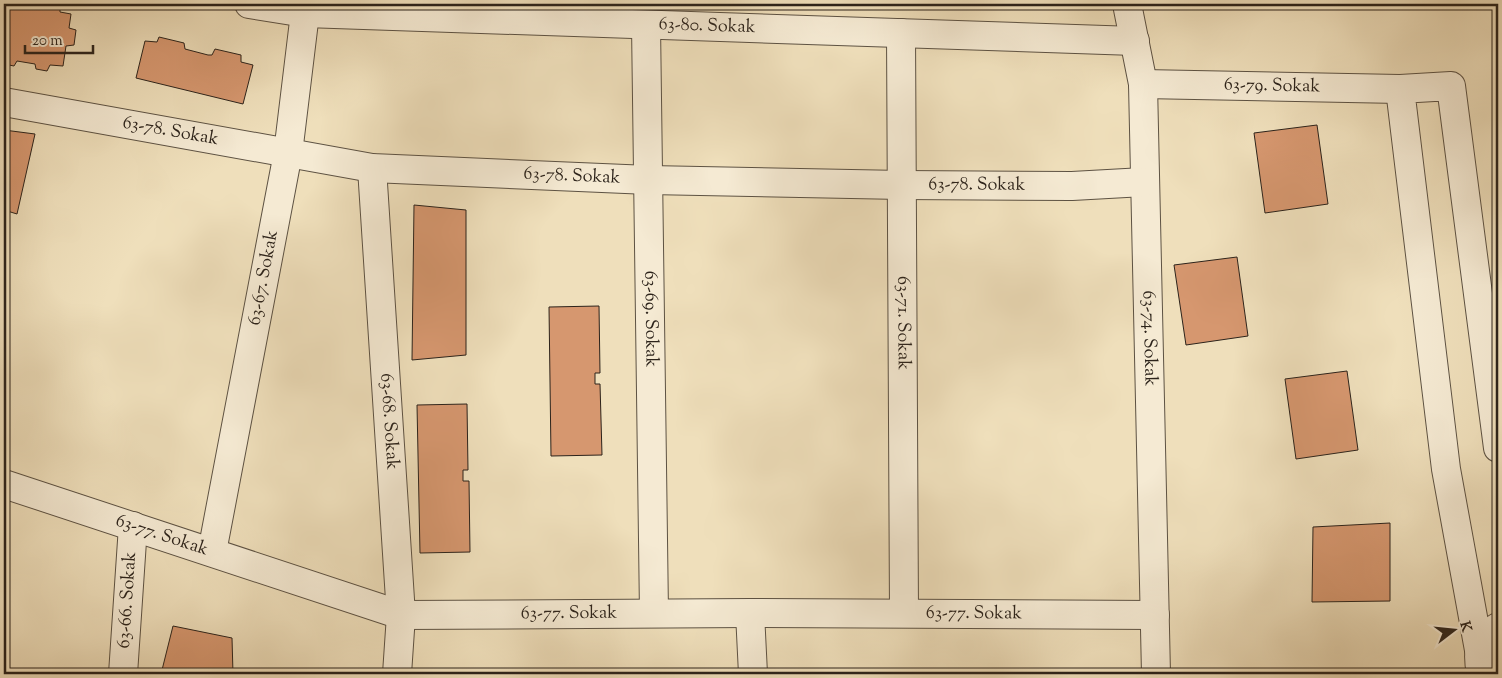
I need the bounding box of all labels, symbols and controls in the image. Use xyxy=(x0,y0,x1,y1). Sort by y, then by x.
street label: 63-80. Sokak xyxy=(658,12,756,41)
scale bar xyxy=(25,22,92,54)
text: 20 m xyxy=(32,31,63,52)
street label: 63-79. Sokak xyxy=(1223,73,1321,100)
street label: 63-78. Sokak xyxy=(120,110,221,153)
street label: 63-78. Sokak xyxy=(523,162,621,192)
street label: 63-78. Sokak xyxy=(928,172,1026,199)
street label: 63-67. Sokak xyxy=(242,228,286,328)
street label: 63-69. Sokak xyxy=(636,270,664,368)
street label: 63-71. Sokak xyxy=(889,276,916,370)
street label: 63-74. Sokak xyxy=(1135,290,1163,387)
street label: 63-68. Sokak xyxy=(372,372,405,471)
street label: 63-77. Sokak xyxy=(112,509,212,564)
street label: 63-66. Sokak xyxy=(112,551,144,649)
street label: 63-77. Sokak xyxy=(521,601,617,627)
street label: 63-77. Sokak xyxy=(926,601,1022,627)
north arrow xyxy=(1430,606,1480,656)
text: K xyxy=(1454,619,1476,635)

